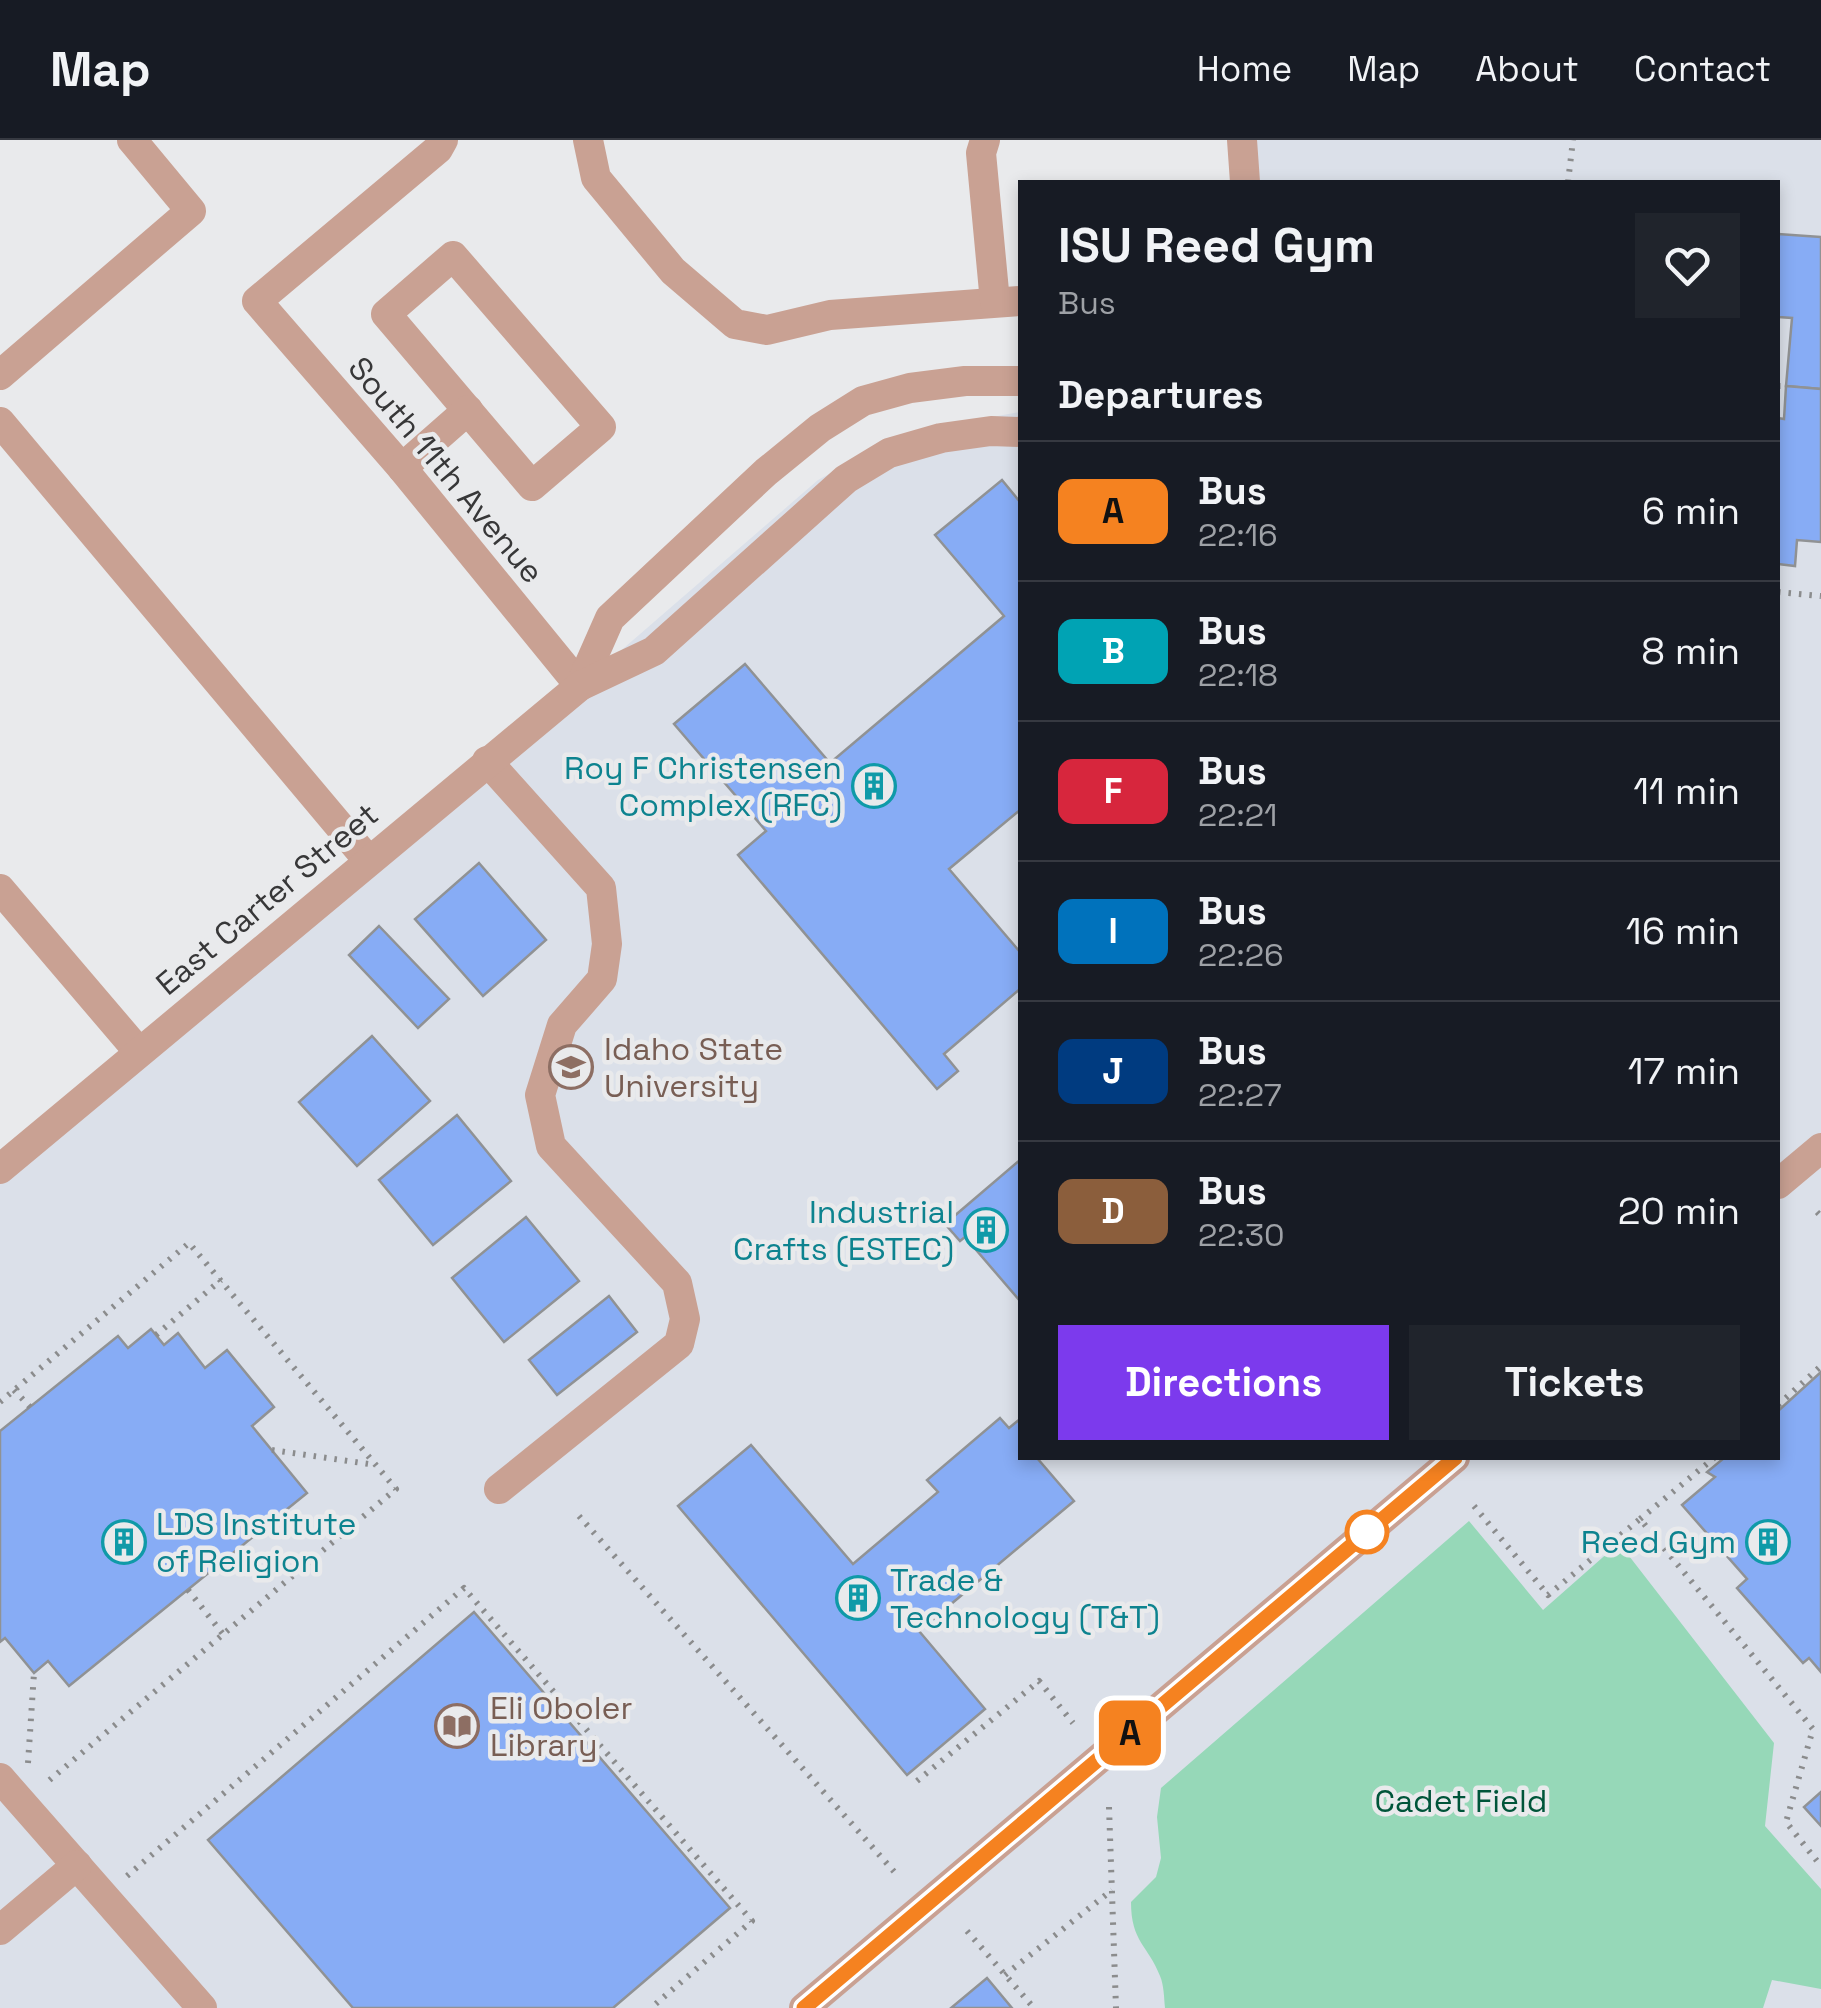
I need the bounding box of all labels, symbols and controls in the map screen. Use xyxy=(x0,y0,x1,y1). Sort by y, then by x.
text: Map xyxy=(50,39,151,100)
text: Home xyxy=(1197,47,1292,91)
text: Map xyxy=(1347,47,1420,91)
text: About xyxy=(1475,47,1579,91)
text: Contact xyxy=(1634,47,1771,91)
button: heart xyxy=(1635,213,1740,318)
text: ISU Reed Gym xyxy=(1058,215,1375,276)
text: Bus xyxy=(1058,283,1116,323)
street label: South 11th Avenue xyxy=(340,349,552,591)
text: Departures xyxy=(1058,371,1263,419)
text: Bus xyxy=(1198,467,1267,515)
text: 6 min xyxy=(1642,487,1740,535)
text: A xyxy=(1102,489,1124,533)
text: 22:16 xyxy=(1198,515,1278,555)
text: Bus xyxy=(1198,607,1267,655)
text: 8 min xyxy=(1641,627,1740,675)
text: B xyxy=(1101,629,1125,673)
text: 22:18 xyxy=(1198,655,1278,695)
text: Bus xyxy=(1198,747,1267,795)
place label: Roy F Christensen Complex (RFC) xyxy=(564,748,842,825)
building icon: Roy F Christensen Complex (RFC) xyxy=(851,763,897,809)
text: 11 min xyxy=(1633,767,1740,815)
text: F xyxy=(1104,769,1122,813)
street label: East Carter Street xyxy=(148,794,386,1004)
text: 22:21 xyxy=(1198,795,1277,835)
text: Bus xyxy=(1198,887,1267,935)
text: 16 min xyxy=(1626,907,1740,955)
text: I xyxy=(1108,909,1118,953)
text: 22:26 xyxy=(1198,935,1284,975)
text: Bus xyxy=(1198,1027,1267,1075)
place label: Idaho State University xyxy=(604,1029,783,1106)
school or university icon: Idaho State University xyxy=(548,1044,594,1090)
text: 17 min xyxy=(1628,1047,1740,1095)
text: J xyxy=(1102,1049,1124,1093)
text: 22:27 xyxy=(1198,1075,1282,1115)
text: Bus xyxy=(1198,1167,1267,1215)
text: 20 min xyxy=(1618,1187,1740,1235)
text: D xyxy=(1101,1189,1125,1233)
place label: Industrial Crafts (ESTEC) xyxy=(733,1192,954,1269)
building icon: Industrial Crafts (ESTEC) xyxy=(963,1207,1009,1253)
text: 22:30 xyxy=(1198,1215,1285,1255)
button: Directions xyxy=(1058,1325,1389,1440)
button: Tickets xyxy=(1409,1325,1740,1440)
place label: LDS Institute of Religion xyxy=(156,1504,356,1581)
unlabelled marker xyxy=(1346,1511,1388,1553)
building icon: LDS Institute of Religion xyxy=(101,1519,147,1565)
building icon: Reed Gym xyxy=(1745,1519,1791,1565)
place label: Reed Gym xyxy=(1581,1522,1736,1562)
place label: Trade & Technology (T&T) xyxy=(890,1560,1160,1637)
building icon: Trade & Technology (T&T) xyxy=(835,1575,881,1621)
place label: Eli Oboler Library xyxy=(490,1688,633,1765)
line badge: A xyxy=(1098,1700,1162,1766)
library icon: Eli Oboler Library xyxy=(434,1703,480,1749)
text: A xyxy=(1119,1711,1141,1755)
park label: Cadet Field xyxy=(1375,1781,1547,1821)

